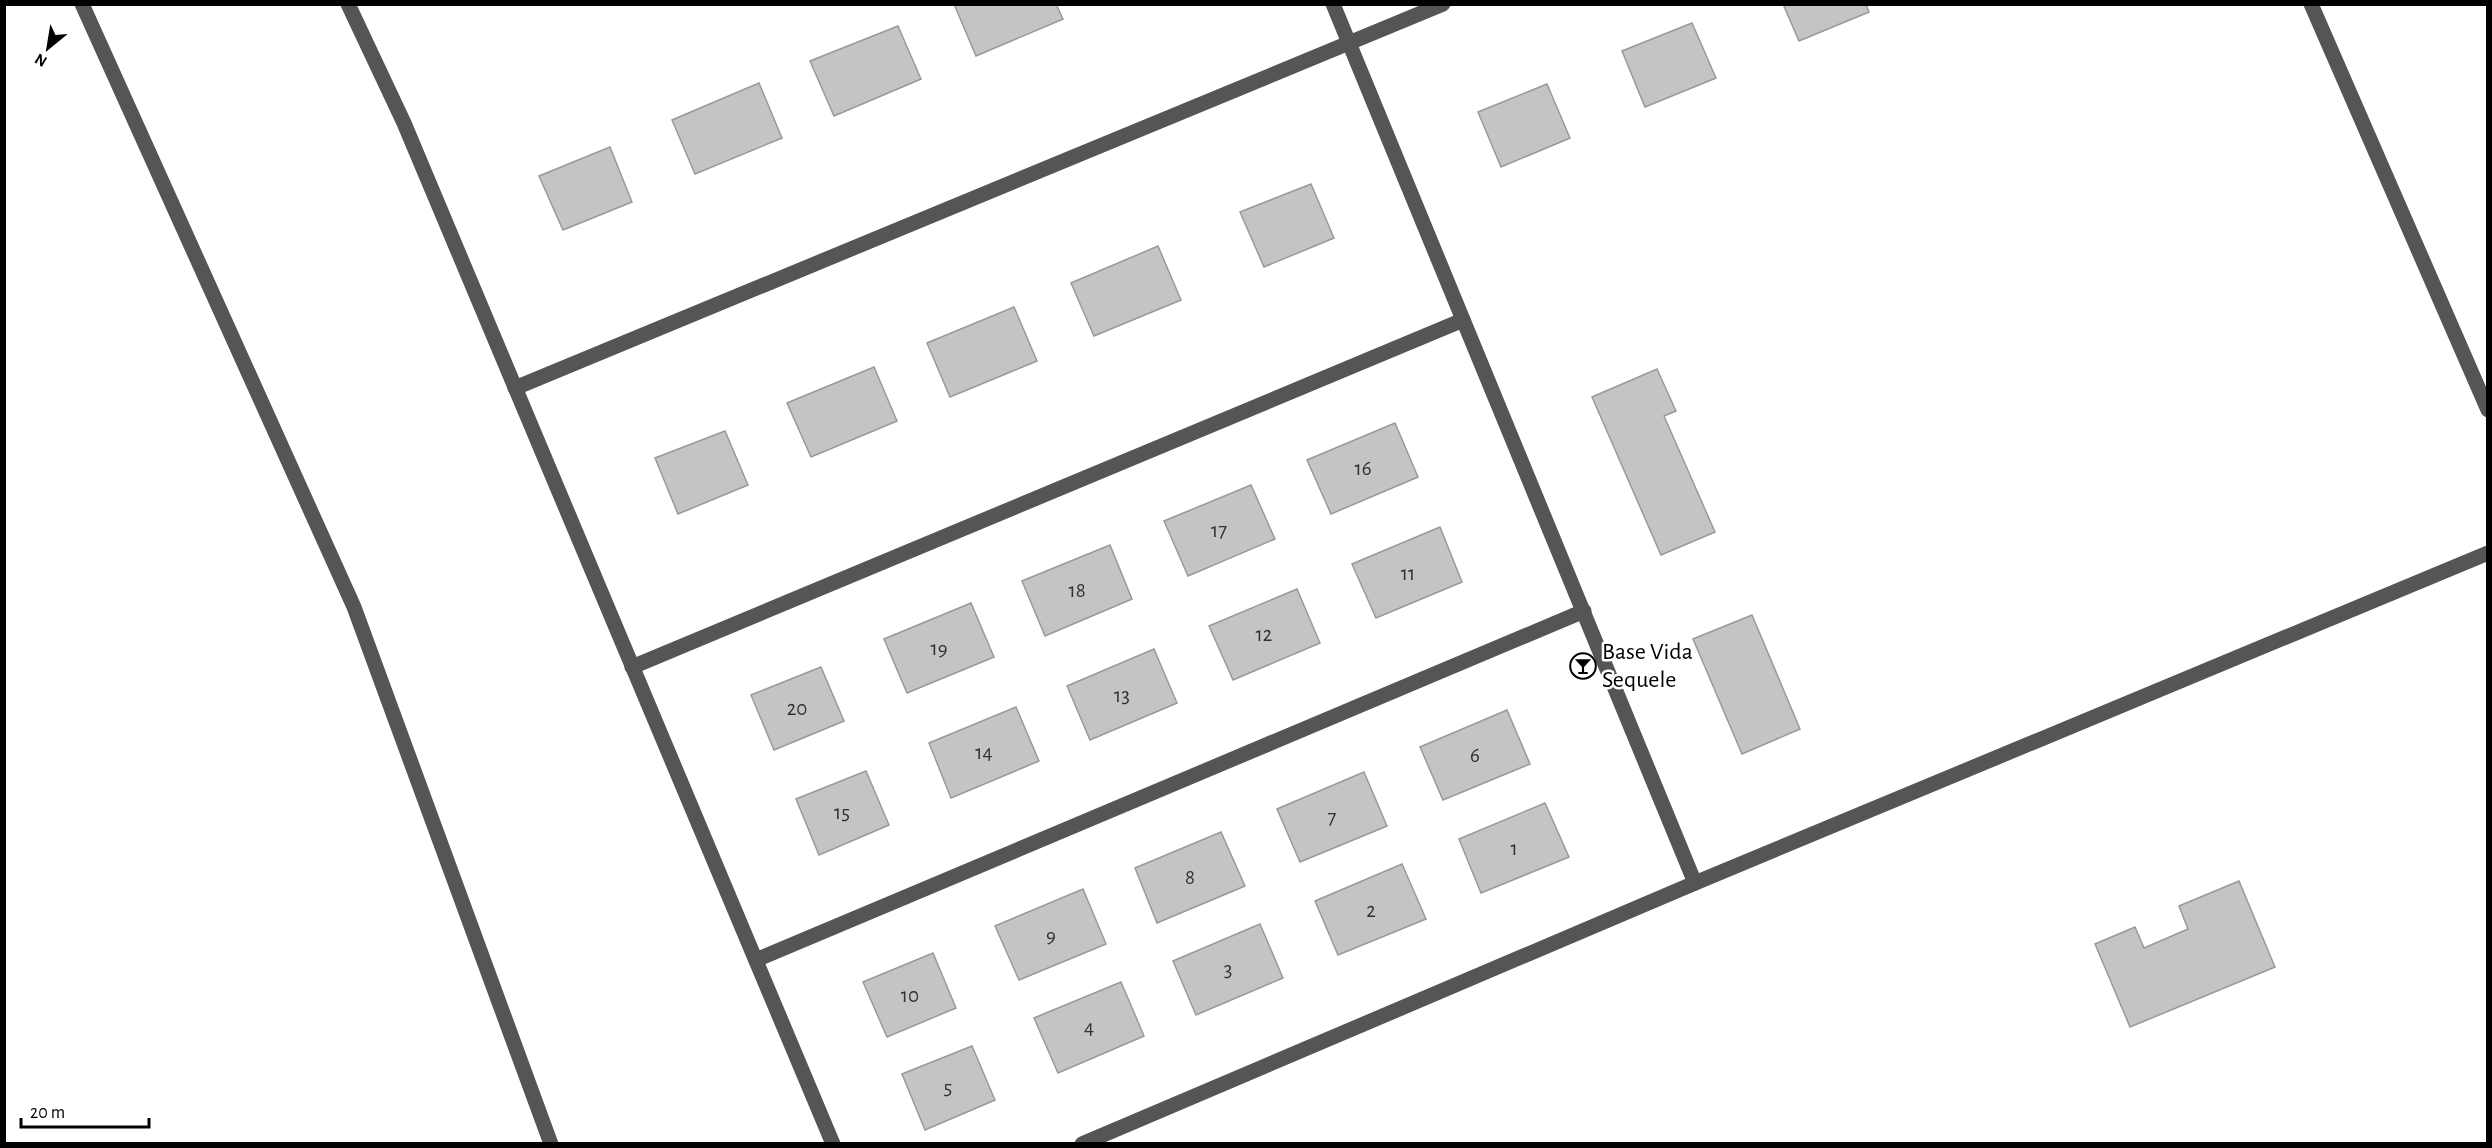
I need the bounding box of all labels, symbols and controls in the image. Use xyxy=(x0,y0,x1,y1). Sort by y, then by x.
north arrow xyxy=(18,18,78,78)
text: N xyxy=(32,50,50,70)
house number: 16 xyxy=(1354,458,1372,479)
house number: 17 xyxy=(1211,520,1227,541)
house number: 11 xyxy=(1401,563,1415,584)
house number: 18 xyxy=(1068,580,1086,601)
house number: 12 xyxy=(1256,624,1272,645)
house number: 19 xyxy=(930,638,948,659)
place label: Base Vida Sequele xyxy=(1602,640,1693,692)
bar icon: Base Vida Sequele xyxy=(1568,651,1598,681)
house number: 13 xyxy=(1114,685,1130,706)
house number: 20 xyxy=(787,698,807,719)
house number: 14 xyxy=(975,742,993,763)
house number: 6 xyxy=(1470,745,1480,766)
house number: 15 xyxy=(834,802,850,823)
house number: 7 xyxy=(1328,807,1337,828)
house number: 1 xyxy=(1510,838,1518,859)
house number: 8 xyxy=(1185,867,1195,888)
house number: 2 xyxy=(1366,900,1376,921)
house number: 9 xyxy=(1046,925,1056,946)
house number: 3 xyxy=(1224,959,1232,980)
house number: 10 xyxy=(901,985,919,1006)
house number: 4 xyxy=(1084,1017,1094,1038)
house number: 5 xyxy=(944,1077,952,1098)
scale bar xyxy=(21,1091,148,1129)
text: 20 m xyxy=(30,1104,65,1122)

